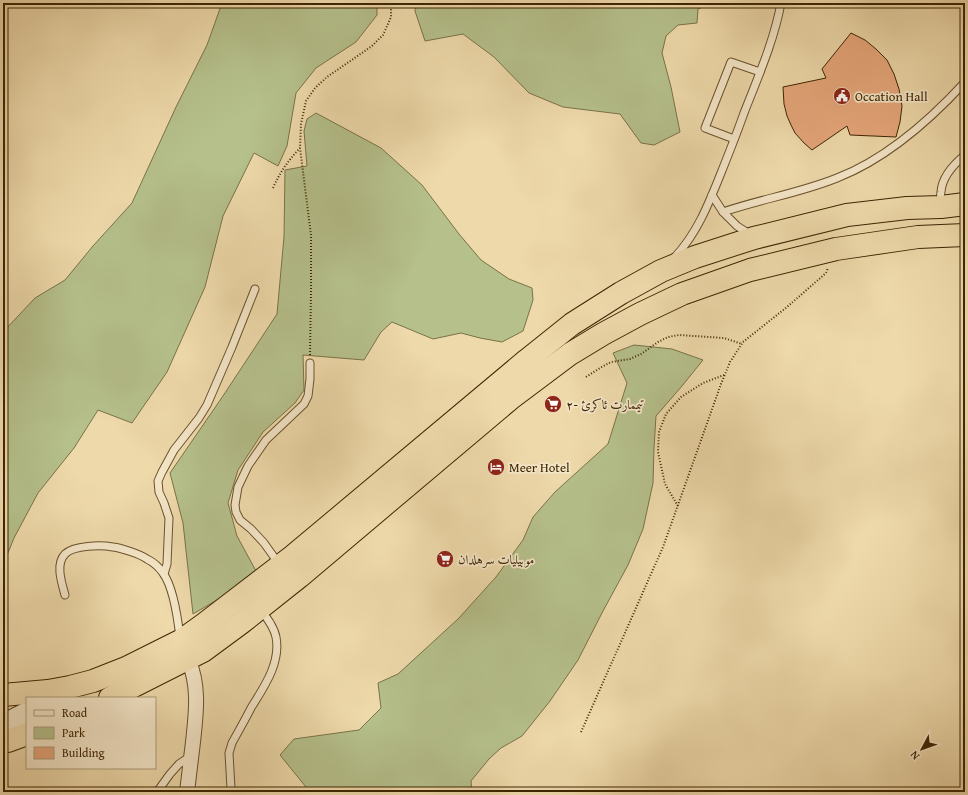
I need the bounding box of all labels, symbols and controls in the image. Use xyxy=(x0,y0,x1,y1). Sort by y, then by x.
public building icon: Occation Hall xyxy=(832,86,852,106)
place label: Occation Hall xyxy=(855,87,928,106)
supermarket icon: تيممارت ئاكرئ -٢ xyxy=(543,394,563,414)
place label: تيممارت ئاكرئ -٢ xyxy=(566,395,644,414)
hotel icon: Meer Hotel xyxy=(486,457,506,477)
place label: Meer Hotel xyxy=(509,458,570,477)
supermarket icon: موبيليات سرهلدان xyxy=(435,549,455,569)
place label: موبيليات سرهلدان xyxy=(458,550,534,569)
legend xyxy=(26,697,156,769)
text: Road xyxy=(62,704,88,721)
text: Park xyxy=(62,724,86,741)
north arrow xyxy=(902,729,942,769)
text: Building xyxy=(62,744,105,761)
text: N xyxy=(906,747,923,764)

